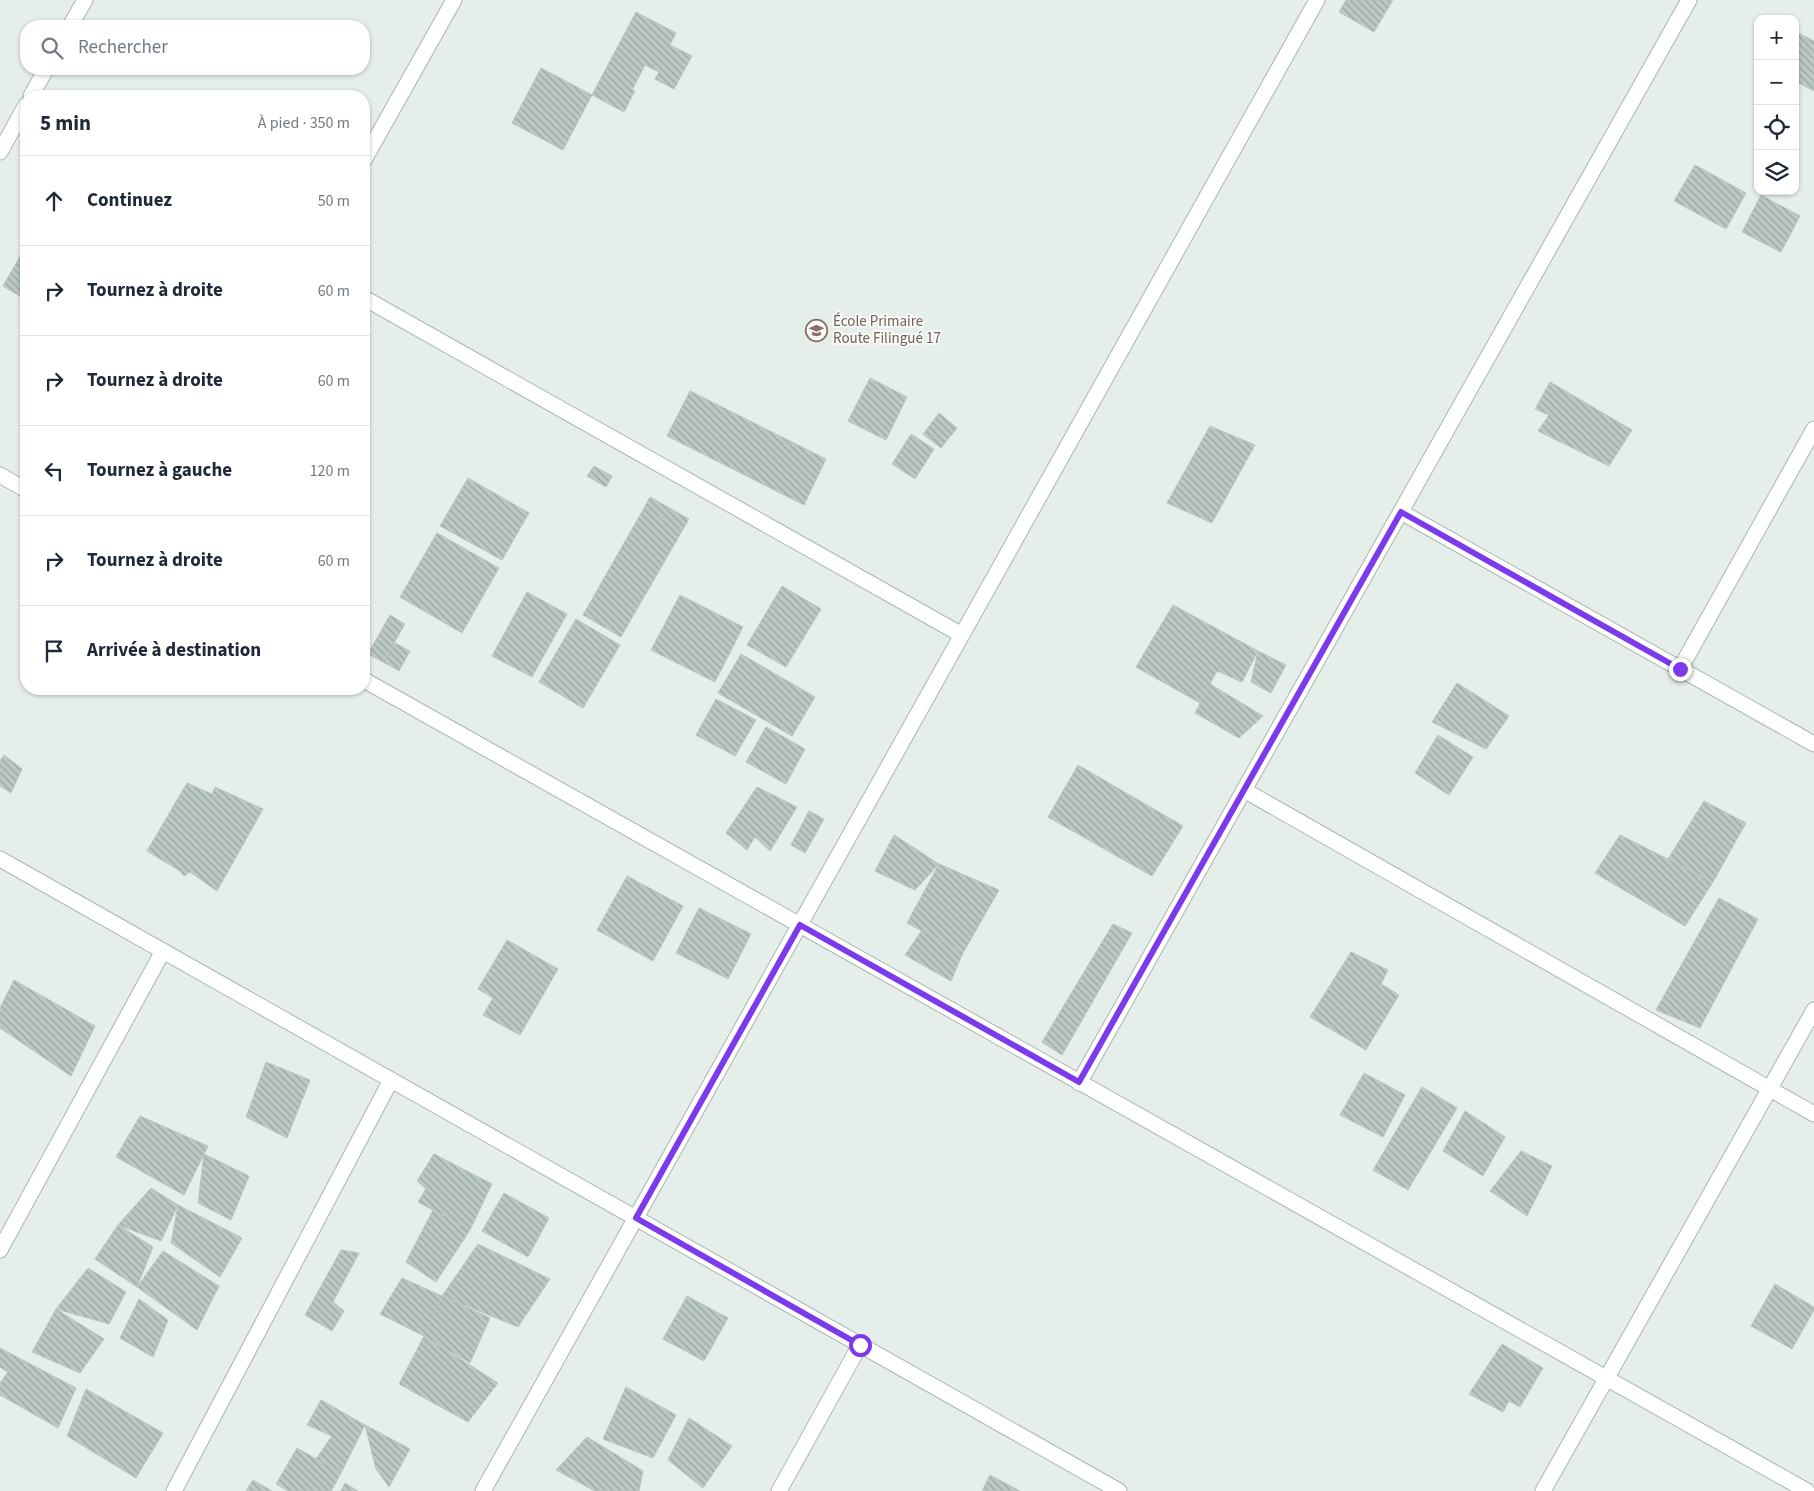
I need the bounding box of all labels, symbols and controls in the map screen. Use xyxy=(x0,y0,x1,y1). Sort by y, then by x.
map controls xyxy=(1754,15,1799,195)
button: + xyxy=(1754,15,1799,60)
search box xyxy=(20,20,370,75)
icon: search xyxy=(38,34,66,62)
text: Rechercher xyxy=(78,34,168,61)
button: − xyxy=(1754,60,1799,105)
button: locate xyxy=(1754,105,1799,150)
text: 5 min xyxy=(40,108,91,138)
text: À pied · 350 m xyxy=(258,112,350,134)
button: layers xyxy=(1754,150,1799,195)
icon: ahead xyxy=(40,187,68,215)
text: Continuez xyxy=(87,187,172,214)
text: 50 m xyxy=(318,190,350,212)
icon: right xyxy=(40,277,68,305)
text: Tournez à droite xyxy=(87,277,223,304)
text: 60 m xyxy=(318,280,350,302)
place label: École Primaire Route Filingué 17 xyxy=(833,311,941,349)
school or university icon: École Primaire Route Filingué 17 xyxy=(805,318,829,342)
icon: right xyxy=(40,367,68,395)
text: Tournez à droite xyxy=(87,367,223,394)
text: 60 m xyxy=(318,370,350,392)
icon: left xyxy=(40,457,68,485)
text: Tournez à gauche xyxy=(87,457,232,484)
text: 120 m xyxy=(310,460,350,482)
icon: right xyxy=(40,547,68,575)
text: Tournez à droite xyxy=(87,547,223,574)
text: 60 m xyxy=(318,550,350,572)
icon: arrive xyxy=(40,637,68,665)
text: Arrivée à destination xyxy=(87,637,261,664)
route end xyxy=(1669,658,1692,681)
route start xyxy=(849,1334,872,1357)

